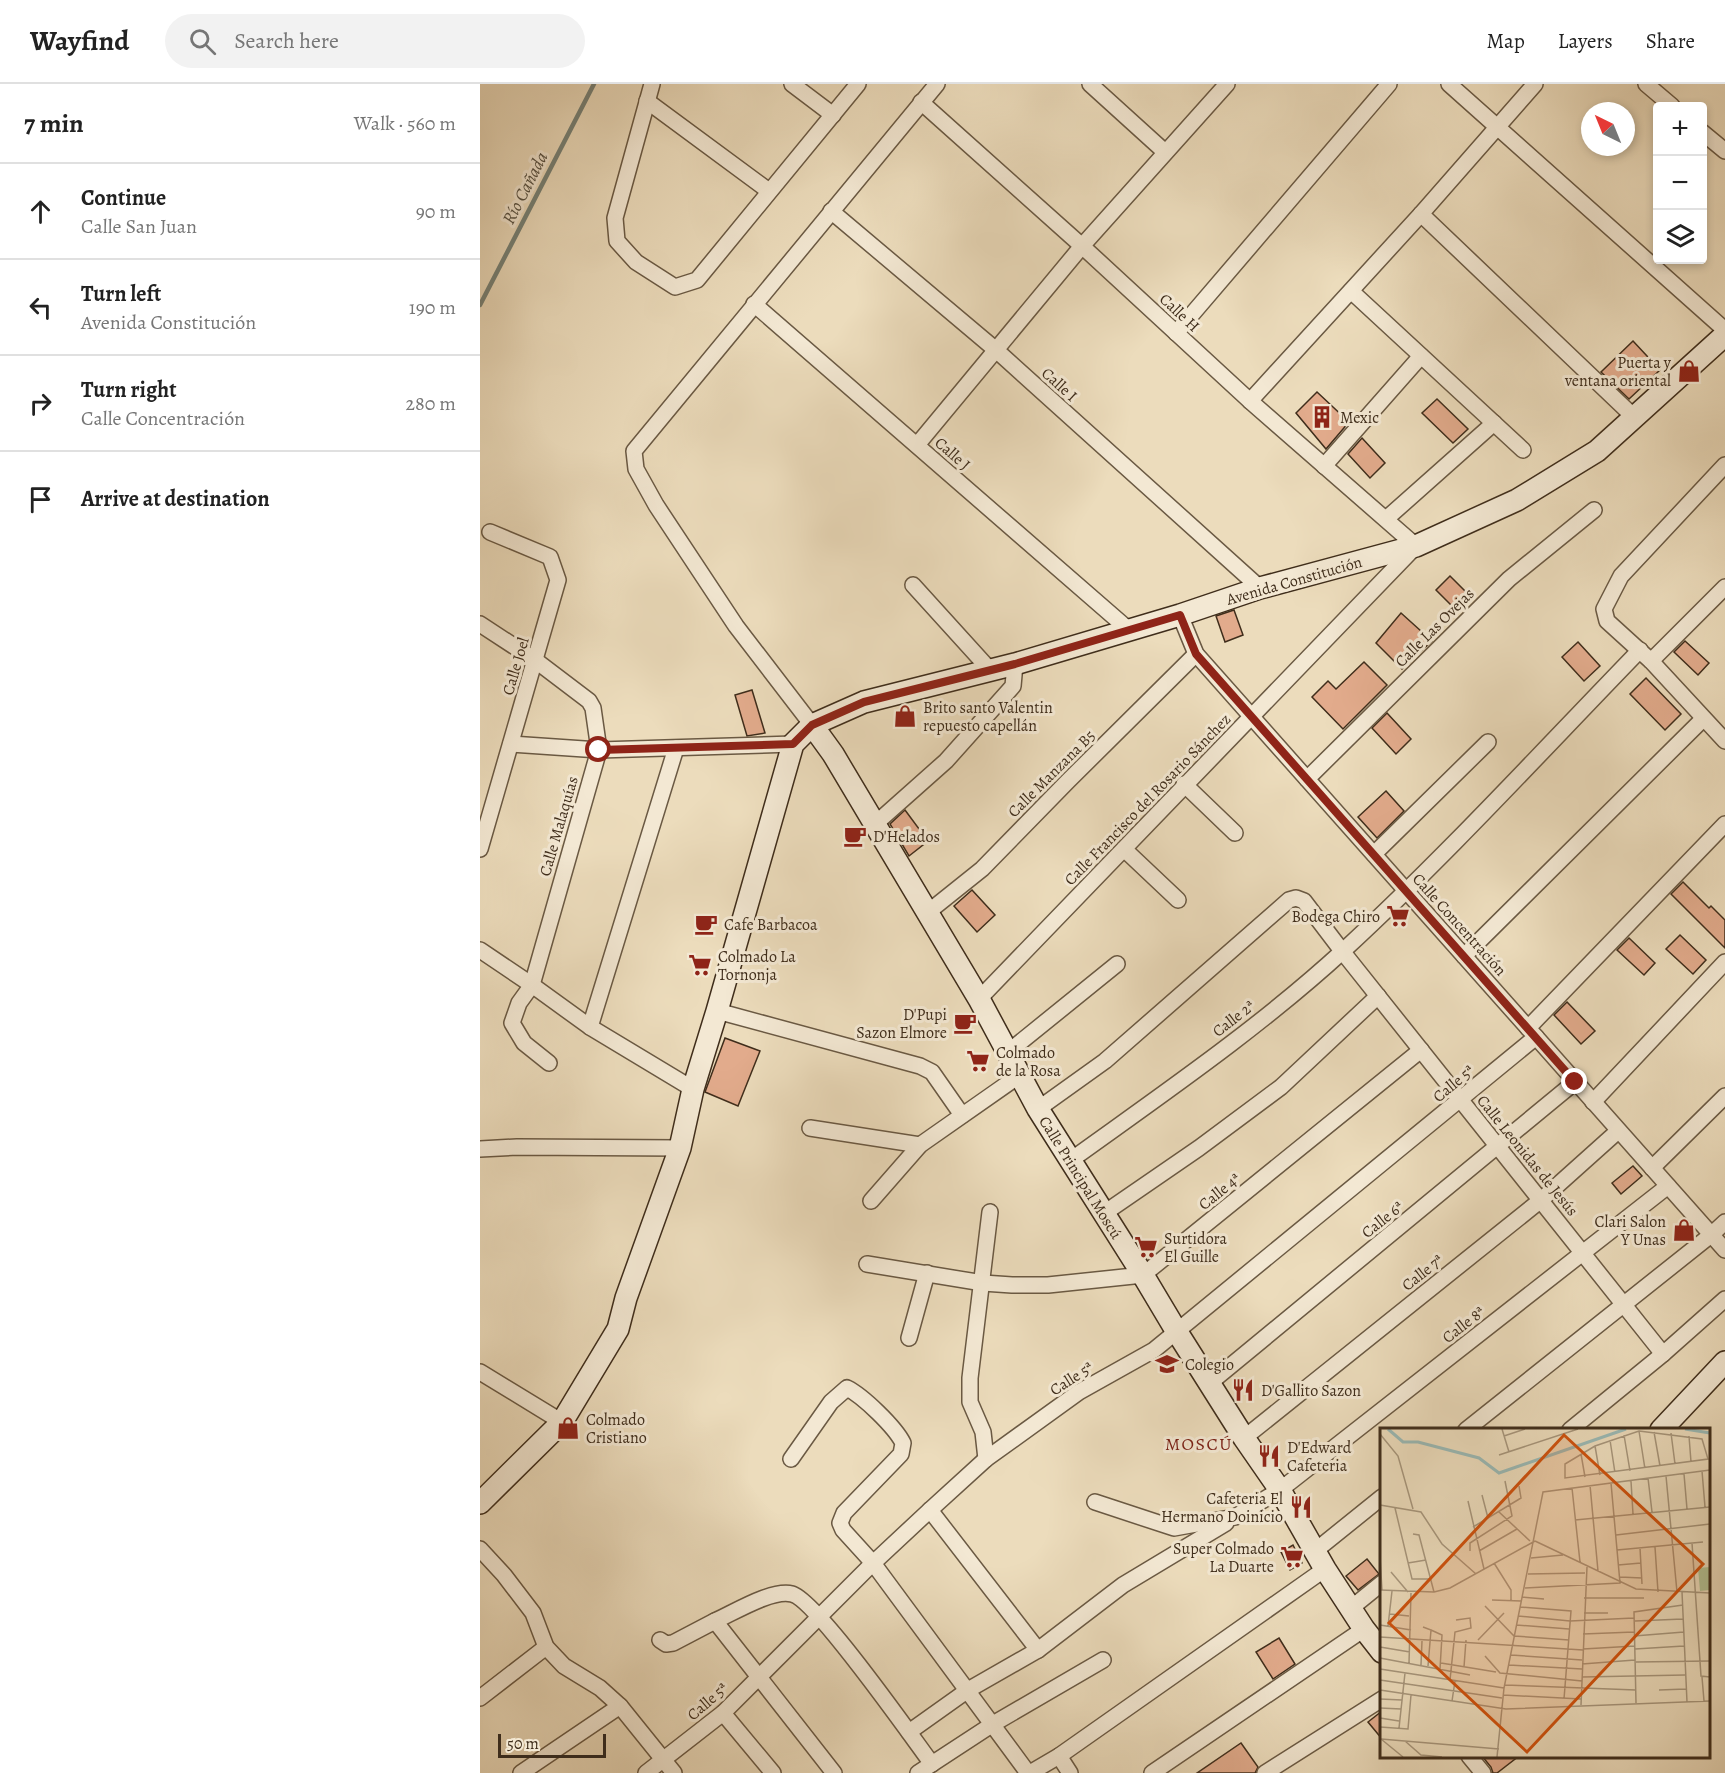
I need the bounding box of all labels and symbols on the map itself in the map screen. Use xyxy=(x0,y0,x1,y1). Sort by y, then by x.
north arrow xyxy=(1581,102,1635,156)
water label: Río Cañada xyxy=(497,148,553,228)
street label: Calle H xyxy=(1154,288,1204,337)
place label: Puerta y ventana oriental xyxy=(1564,352,1672,392)
shop icon: Puerta y ventana oriental xyxy=(1676,358,1702,384)
street label: Calle I xyxy=(1037,363,1082,407)
building icon: Mexic xyxy=(1309,404,1335,430)
place label: Mexic xyxy=(1340,407,1379,429)
street label: Calle J xyxy=(930,432,975,475)
street label: Avenida Constitución xyxy=(1223,551,1365,611)
street label: Calle Las Ovejas xyxy=(1390,583,1479,672)
street label: Calle Joel xyxy=(497,635,535,698)
place label: Brito santo Valentin repuesto capellán xyxy=(923,697,1053,737)
shop icon: Brito santo Valentin repuesto capellán xyxy=(892,703,918,729)
street label: Calle Francisco del Rosario Sánchez xyxy=(1060,709,1236,890)
street label: Calle Manzana B5 xyxy=(1003,725,1101,822)
route start xyxy=(585,736,611,762)
street label: Calle Malaquías xyxy=(534,774,584,879)
cafe icon: D'Helados xyxy=(842,823,868,849)
place label: D'Helados xyxy=(873,826,940,848)
street label: Calle Concentración xyxy=(1407,869,1512,981)
supermarket icon: Bodega Chiro xyxy=(1385,903,1411,929)
place label: Bodega Chiro xyxy=(1292,906,1380,928)
cafe icon: Cafe Barbacoa xyxy=(693,911,719,937)
place label: Cafe Barbacoa xyxy=(724,914,818,936)
place label: Colmado La Tornonja xyxy=(718,946,796,986)
supermarket icon: Colmado La Tornonja xyxy=(687,952,713,978)
street label: Calle 2ª xyxy=(1208,995,1259,1042)
place label: D'Pupi Sazon Elmore xyxy=(856,1004,947,1044)
cafe icon: D'Pupi Sazon Elmore xyxy=(952,1010,978,1036)
place label: Colmado de la Rosa xyxy=(996,1042,1061,1082)
supermarket icon: Colmado de la Rosa xyxy=(965,1048,991,1074)
street label: Calle 5ª xyxy=(1428,1060,1479,1108)
route end xyxy=(1561,1068,1587,1094)
street label: Calle Leonidas de Jesús xyxy=(1471,1090,1583,1221)
street label: Calle Principal Moscú xyxy=(1033,1112,1127,1243)
street label: Calle 4ª xyxy=(1194,1168,1245,1215)
street label: Calle 6ª xyxy=(1357,1196,1408,1243)
place label: Clari Salon Y Unas xyxy=(1595,1211,1666,1251)
shop icon: Clari Salon Y Unas xyxy=(1671,1217,1697,1243)
place label: Surtidora El Guille xyxy=(1164,1228,1228,1268)
supermarket icon: Surtidora El Guille xyxy=(1133,1234,1159,1260)
street label: Calle 7ª xyxy=(1397,1249,1448,1296)
street label: Calle 8ª xyxy=(1438,1301,1490,1348)
school or university icon: Colegio xyxy=(1154,1351,1180,1377)
place label: Colegio xyxy=(1185,1354,1234,1376)
street label: Calle 5ª xyxy=(1046,1357,1098,1401)
restaurant icon: D'Gallito Sazon xyxy=(1230,1377,1256,1403)
place label: D'Gallito Sazon xyxy=(1261,1380,1361,1402)
place label: Colmado Cristiano xyxy=(586,1409,647,1449)
shop icon: Colmado Cristiano xyxy=(555,1415,581,1441)
inset map xyxy=(1380,1428,1710,1758)
district label: MOSCÚ xyxy=(1165,1432,1233,1456)
place label: D'Edward Cafeteria xyxy=(1287,1437,1352,1477)
restaurant icon: D'Edward Cafeteria xyxy=(1256,1443,1282,1469)
place label: Cafeteria El Hermano Doinicio xyxy=(1161,1488,1283,1528)
restaurant icon: Cafeteria El Hermano Doinicio xyxy=(1288,1494,1314,1520)
place label: Super Colmado La Duarte xyxy=(1173,1538,1274,1578)
supermarket icon: Super Colmado La Duarte xyxy=(1279,1544,1305,1570)
street label: Calle 5ª xyxy=(682,1678,733,1726)
scale bar xyxy=(498,1731,606,1758)

